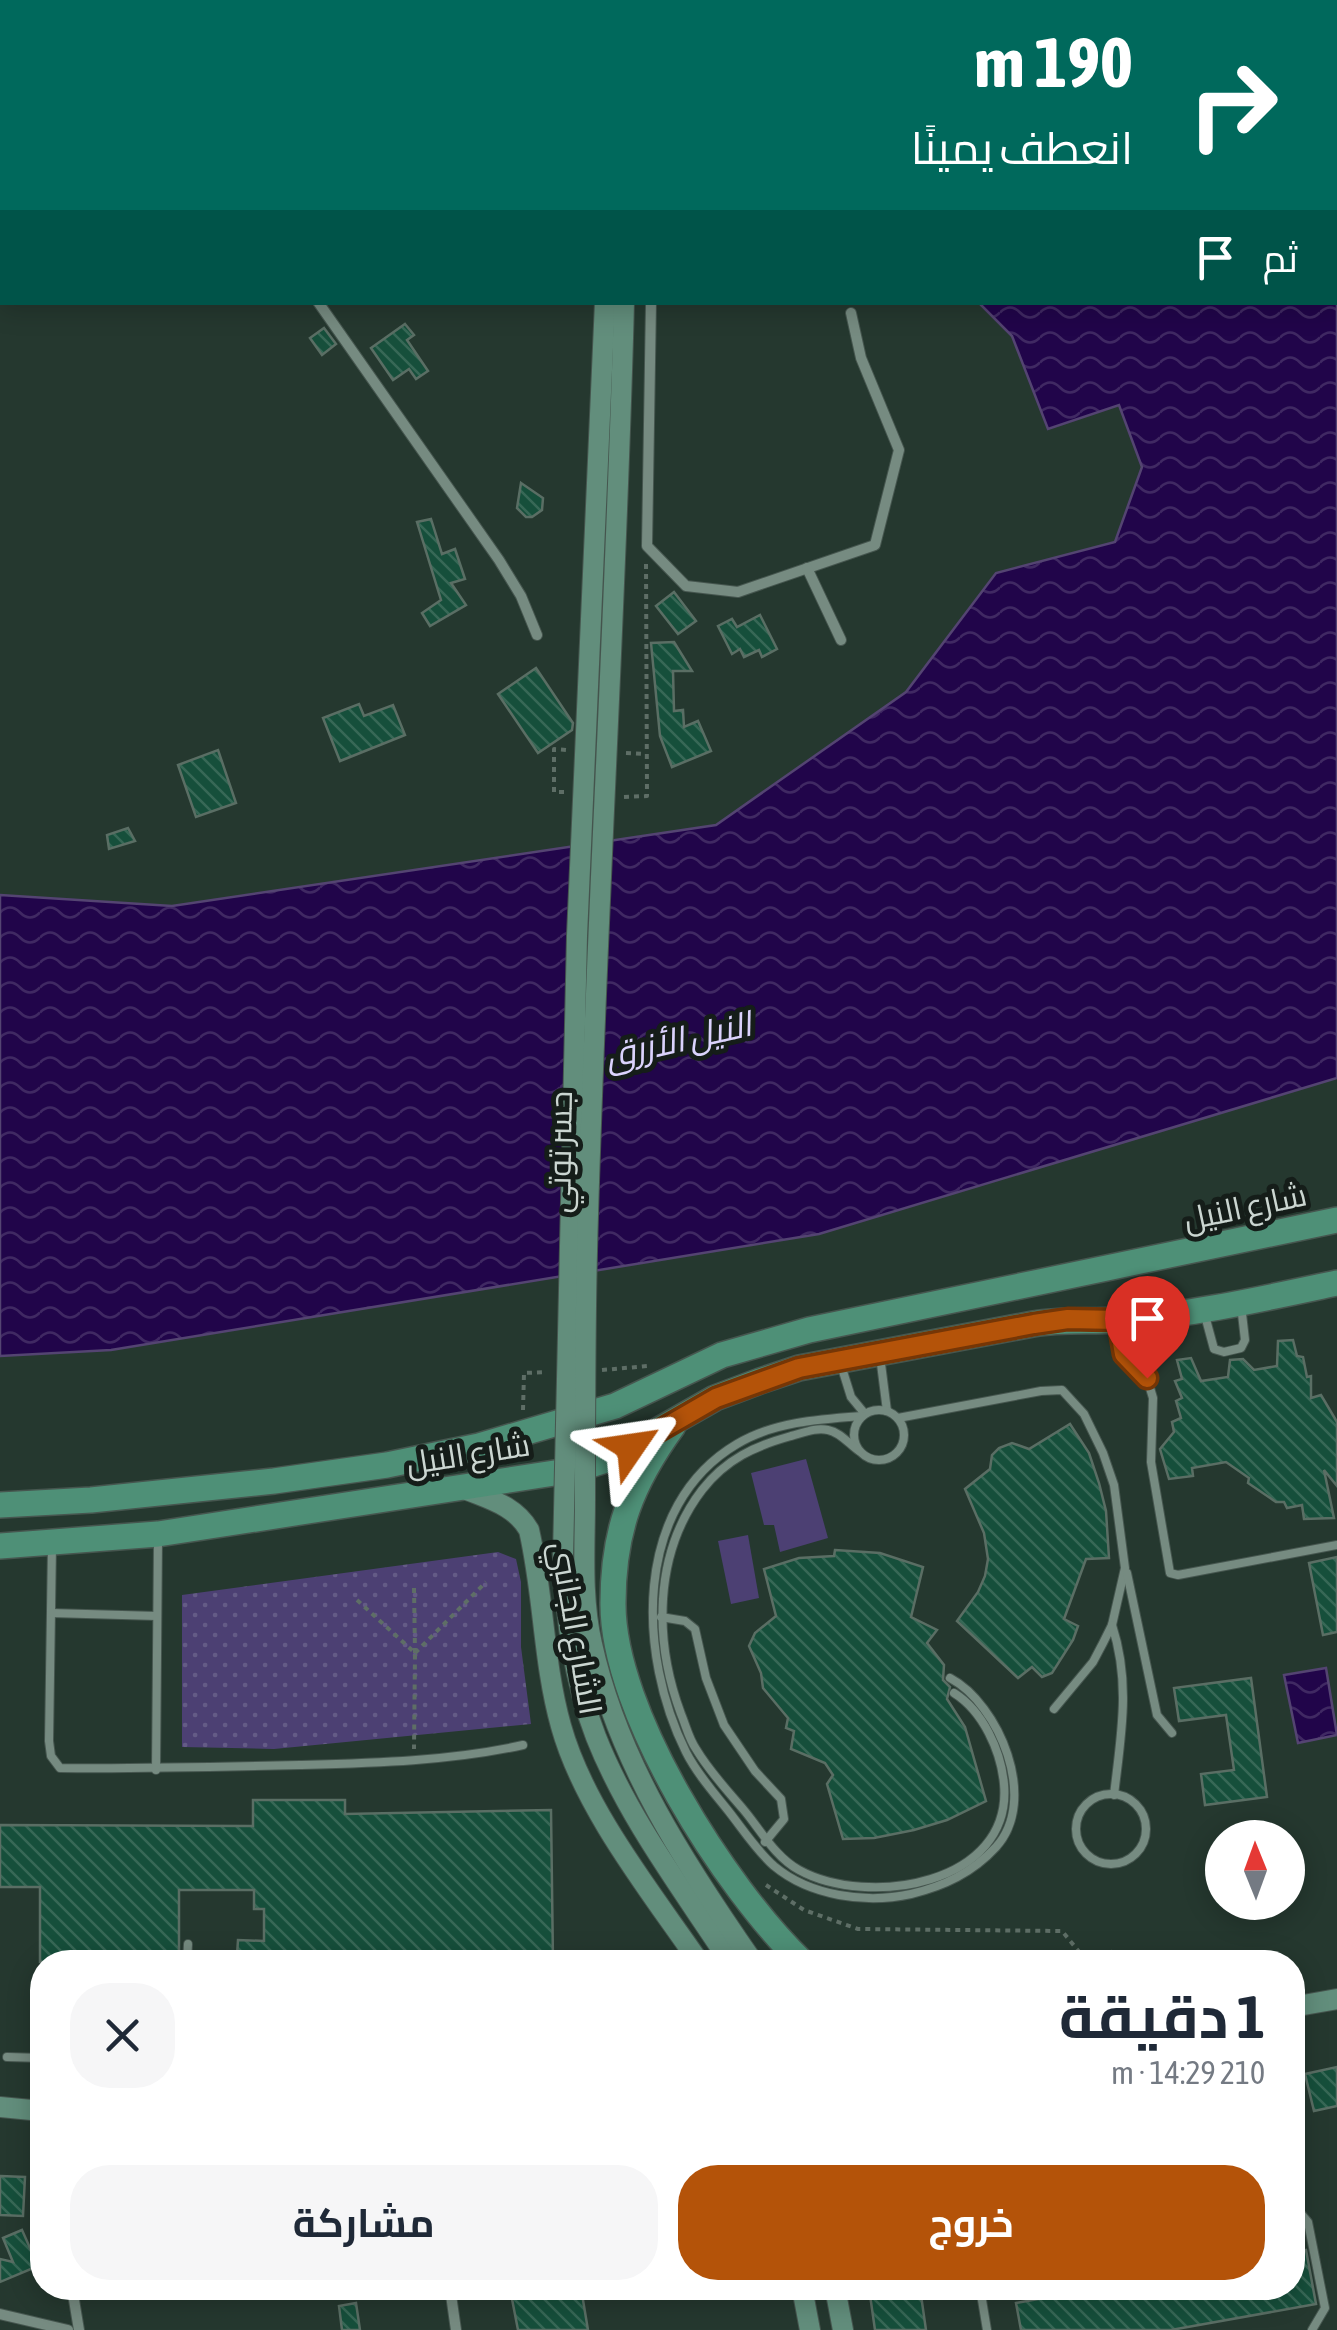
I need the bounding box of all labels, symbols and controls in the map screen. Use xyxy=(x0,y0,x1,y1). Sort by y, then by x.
text: 190 m xyxy=(974,22,1133,102)
icon: right xyxy=(1168,40,1298,170)
text: انعطف يمينًا xyxy=(911,122,1133,174)
icon: arrive xyxy=(1188,230,1243,285)
text: ثم xyxy=(1263,237,1298,280)
water label: النيل الأزرق xyxy=(600,1002,759,1078)
street label: جسر توتي xyxy=(540,1090,586,1214)
street label: شارع النيل xyxy=(1180,1175,1311,1242)
pin xyxy=(1105,1276,1190,1379)
icon: arrive xyxy=(1120,1291,1175,1346)
position arrow xyxy=(579,1395,683,1499)
street label: شارع النيل xyxy=(403,1425,533,1486)
street label: الشارع الجانبي xyxy=(536,1538,610,1719)
north arrow xyxy=(1205,1820,1305,1920)
map controls xyxy=(1205,1820,1305,1920)
text: 1 دقيقة xyxy=(1059,1982,1265,2051)
button: close xyxy=(70,1983,175,2088)
text: 210 m · 14:29 xyxy=(1111,2054,1265,2091)
button: مشاركة xyxy=(70,2165,658,2280)
button: خروج xyxy=(678,2165,1265,2280)

